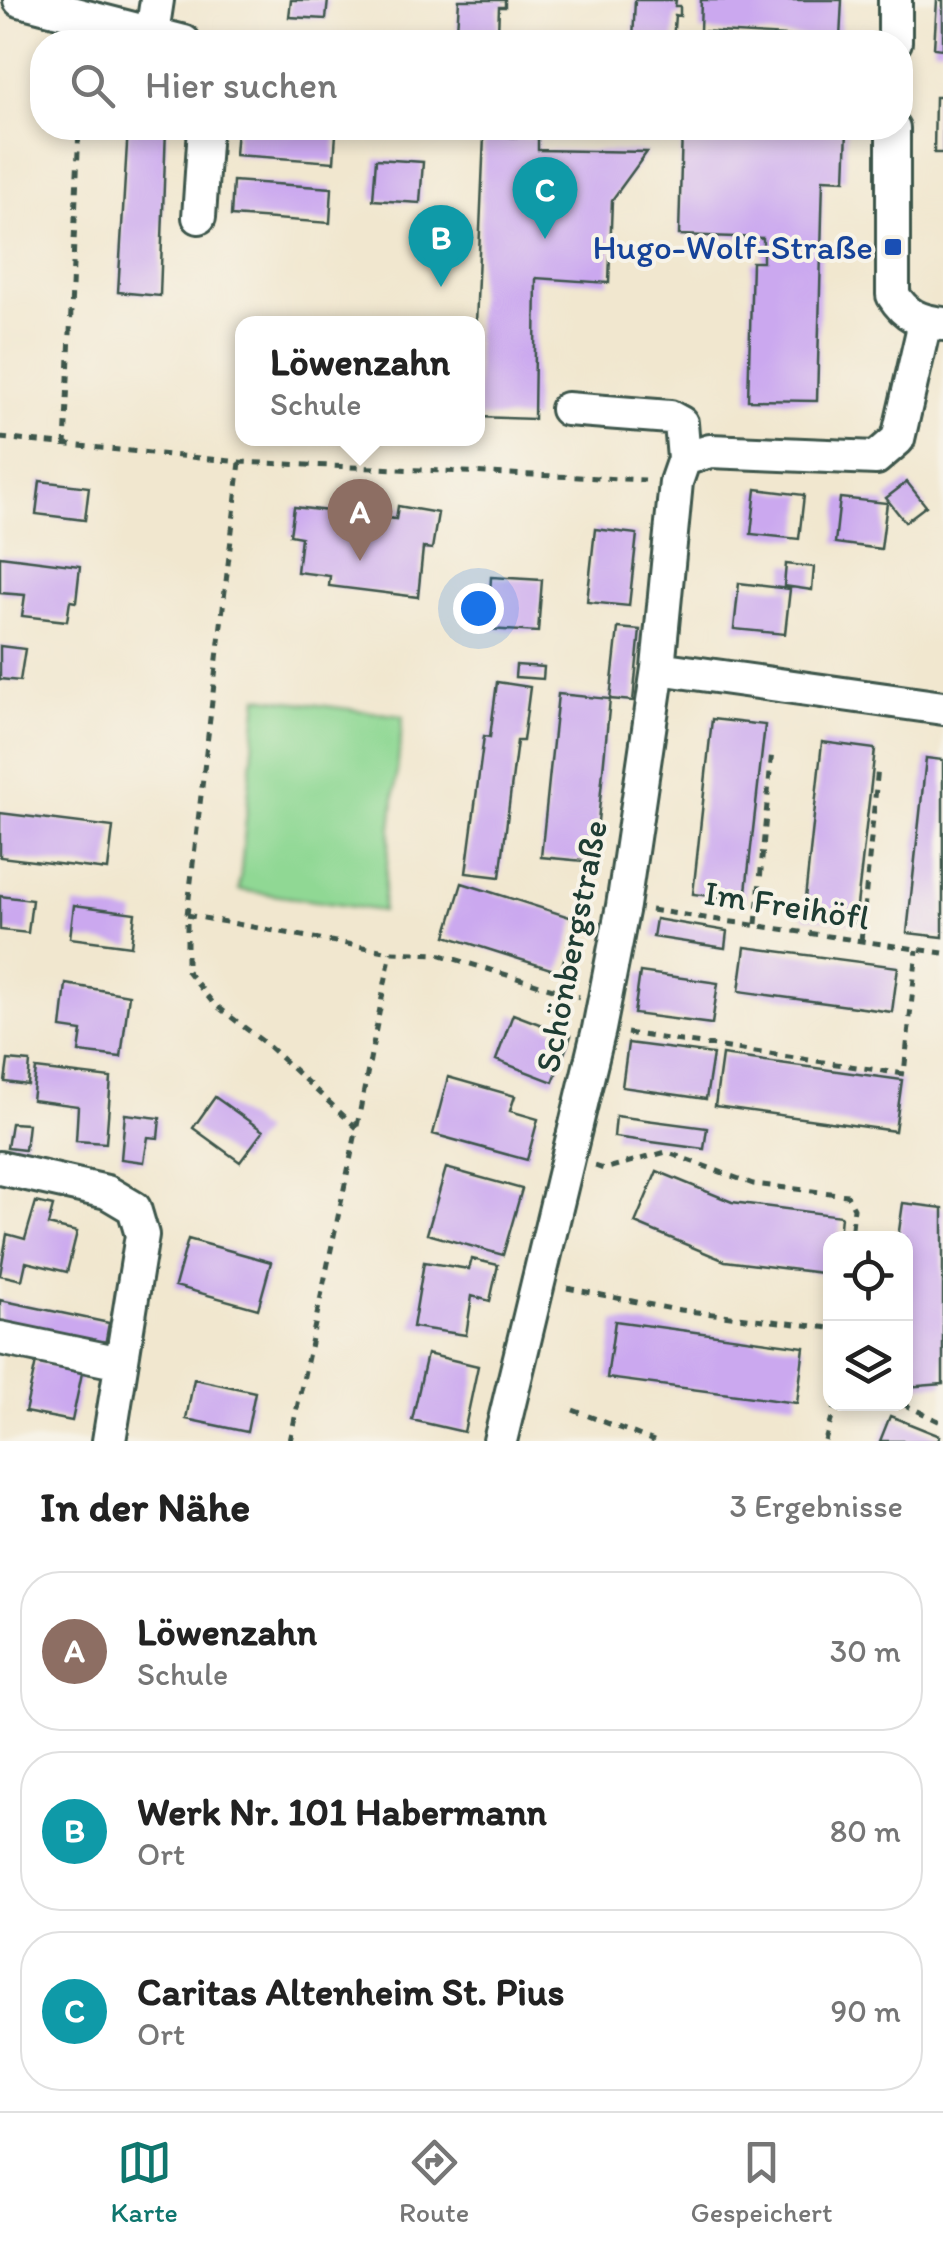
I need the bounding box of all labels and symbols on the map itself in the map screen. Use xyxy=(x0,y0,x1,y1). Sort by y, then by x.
pin: C xyxy=(512,156,578,239)
pin: B xyxy=(408,204,474,287)
place label: Hugo-Wolf-Straße xyxy=(592,226,873,268)
marker: Hugo-Wolf-Straße xyxy=(882,236,904,258)
pin: A xyxy=(328,478,392,561)
your location xyxy=(453,583,504,634)
street label: Schönbergstraße xyxy=(526,816,616,1076)
street label: Im Freihöfl xyxy=(701,871,873,939)

